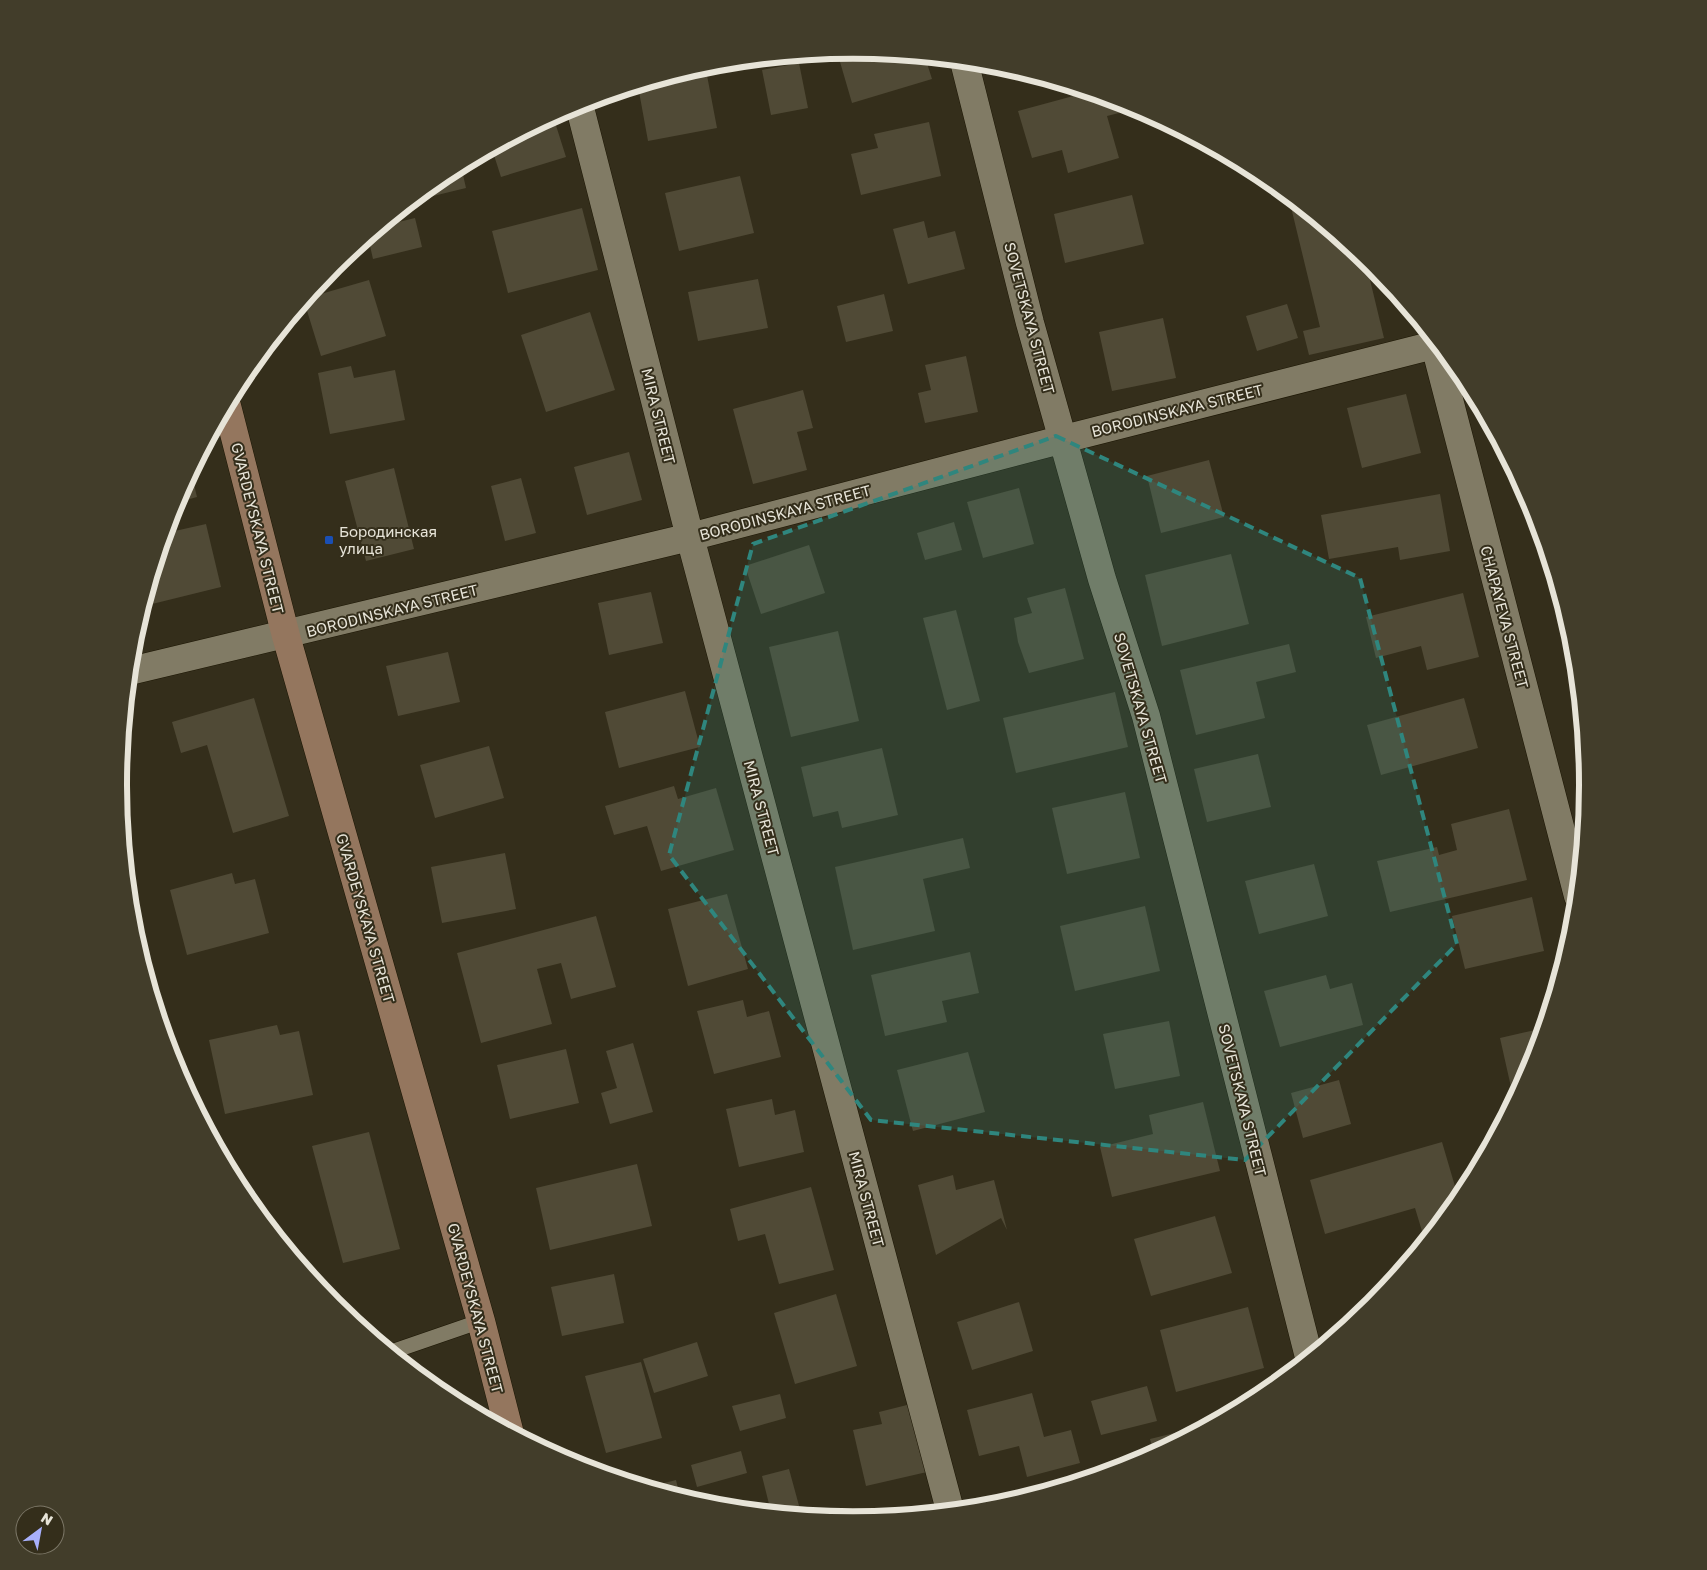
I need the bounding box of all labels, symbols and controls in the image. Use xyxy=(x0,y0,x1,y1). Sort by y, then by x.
street label: SOVETSKAYA STREET xyxy=(1001,240,1059,396)
street label: MIRA STREET xyxy=(638,366,680,466)
street label: BORODINSKAYA STREET xyxy=(1089,380,1265,440)
street label: GVARDEYSKAYA STREET xyxy=(228,441,288,615)
street label: BORODINSKAYA STREET xyxy=(697,480,873,544)
place label: Бородинская улица xyxy=(339,522,437,557)
marker: Бородинская улица xyxy=(323,534,335,546)
street label: CHAPAYEVA STREET xyxy=(1477,544,1533,690)
street label: BORODINSKAYA STREET xyxy=(304,580,480,640)
street label: SOVETSKAYA STREET xyxy=(1111,630,1171,786)
street label: MIRA STREET xyxy=(741,758,783,858)
street label: GVARDEYSKAYA STREET xyxy=(333,831,399,1005)
street label: SOVETSKAYA STREET xyxy=(1215,1022,1271,1178)
street label: MIRA STREET xyxy=(846,1149,888,1249)
street label: GVARDEYSKAYA STREET xyxy=(445,1221,507,1395)
north arrow xyxy=(15,1505,65,1555)
text: N xyxy=(38,1509,56,1529)

